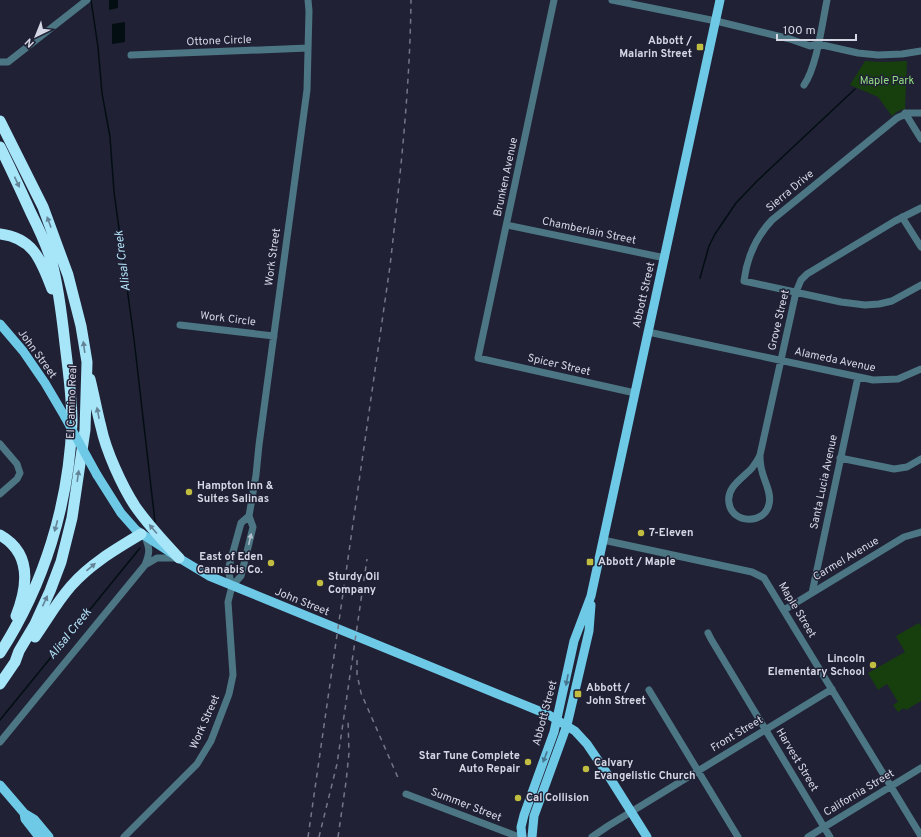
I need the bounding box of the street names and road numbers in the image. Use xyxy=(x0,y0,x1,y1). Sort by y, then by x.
street label: Ottone Circle xyxy=(186,33,252,49)
street label: Brunken Avenue xyxy=(491,136,521,218)
street label: Sierra Drive xyxy=(763,167,817,215)
street label: Chamberlain Street xyxy=(541,214,637,248)
street label: Work Street xyxy=(262,227,284,287)
street label: Abbott Street xyxy=(630,261,658,329)
street label: Grove Street xyxy=(765,288,793,352)
street label: Work Circle xyxy=(199,309,257,329)
street label: John Street xyxy=(14,327,60,381)
street label: Alameda Avenue xyxy=(793,345,877,375)
street label: Spicer Street xyxy=(526,351,592,379)
street label: El Camino Real xyxy=(64,365,80,439)
street label: Santa Lucia Avenue xyxy=(807,433,841,531)
street label: Carmel Avenue xyxy=(810,534,882,584)
street label: Maple Street xyxy=(775,580,819,640)
street label: John Street xyxy=(273,585,331,619)
street label: Abbott Street xyxy=(530,679,560,747)
street label: Work Street xyxy=(187,693,223,751)
street label: Front Street xyxy=(708,713,766,755)
street label: Harvest Street xyxy=(773,726,821,794)
street label: California Street xyxy=(821,766,897,820)
street label: Summer Street xyxy=(428,785,504,825)

